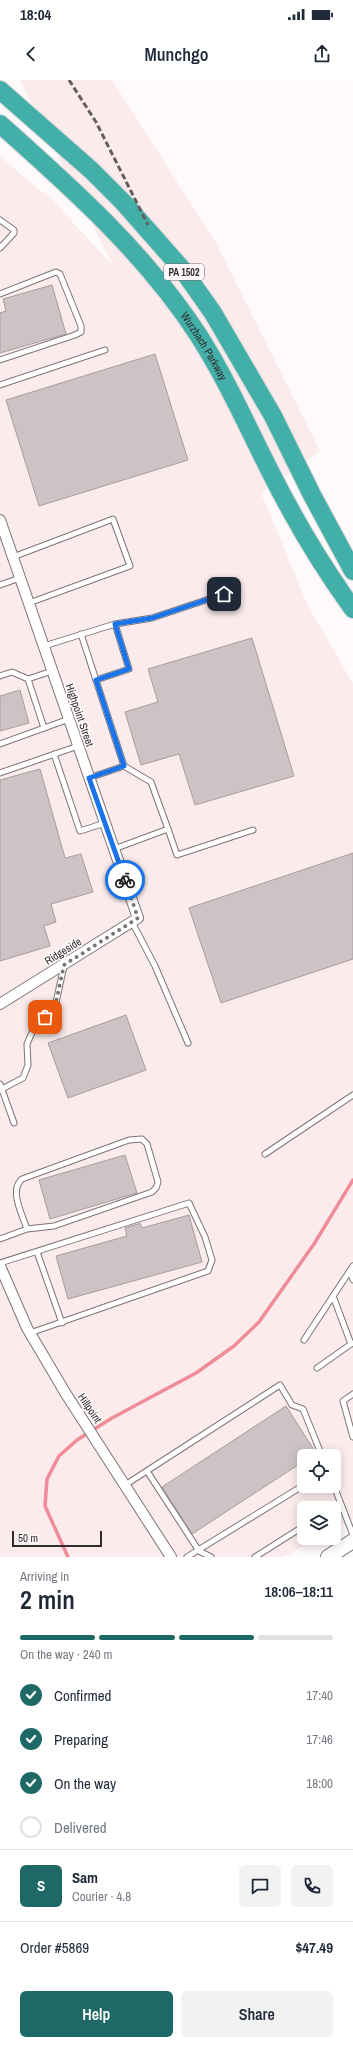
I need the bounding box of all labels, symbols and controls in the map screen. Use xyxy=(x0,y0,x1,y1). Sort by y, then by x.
text: 18:04 xyxy=(20,4,51,25)
text: Munchgo xyxy=(145,42,208,67)
icon: back xyxy=(20,43,42,65)
icon: share xyxy=(311,43,333,65)
road number: PA 1502 xyxy=(164,264,204,280)
street label: Wurzbach Parkway xyxy=(178,309,231,383)
pin xyxy=(207,577,241,611)
icon: home xyxy=(213,583,235,605)
street label: Highpoint Street xyxy=(63,682,97,749)
courier xyxy=(105,860,145,900)
icon: bike xyxy=(114,869,136,891)
street label: Ridgeside xyxy=(42,934,84,968)
pin xyxy=(28,1000,62,1034)
icon: bag xyxy=(34,1006,56,1028)
street label: Hillpoint xyxy=(75,1390,105,1426)
map controls xyxy=(297,1449,341,1545)
button: locate xyxy=(297,1449,341,1493)
button: layers xyxy=(297,1501,341,1545)
scale bar xyxy=(12,1529,102,1548)
text: 50 m xyxy=(18,1531,38,1545)
text: Arriving in xyxy=(20,1568,69,1585)
text: 18:06–18:11 xyxy=(264,1581,333,1602)
text: 2 min xyxy=(20,1582,75,1617)
text: On the way · 240 m xyxy=(20,1646,112,1663)
icon: check xyxy=(20,1684,42,1706)
text: Confirmed xyxy=(54,1685,111,1706)
text: 17:40 xyxy=(306,1687,333,1704)
icon: check xyxy=(20,1728,42,1750)
text: Preparing xyxy=(54,1729,108,1750)
text: 17:46 xyxy=(306,1731,333,1748)
icon: check xyxy=(20,1772,42,1794)
text: On the way xyxy=(54,1773,116,1794)
text: 18:00 xyxy=(306,1775,333,1792)
text: Delivered xyxy=(54,1817,107,1838)
button: chat xyxy=(239,1865,281,1907)
button: phone xyxy=(291,1865,333,1907)
text: Sam xyxy=(72,1867,98,1888)
text: S xyxy=(37,1875,45,1896)
text: Courier · 4.8 xyxy=(72,1888,131,1905)
text: Order #5869 xyxy=(20,1937,89,1958)
text: $47.49 xyxy=(295,1937,333,1958)
button: Help xyxy=(20,1991,173,2037)
button: Share xyxy=(181,1991,333,2037)

